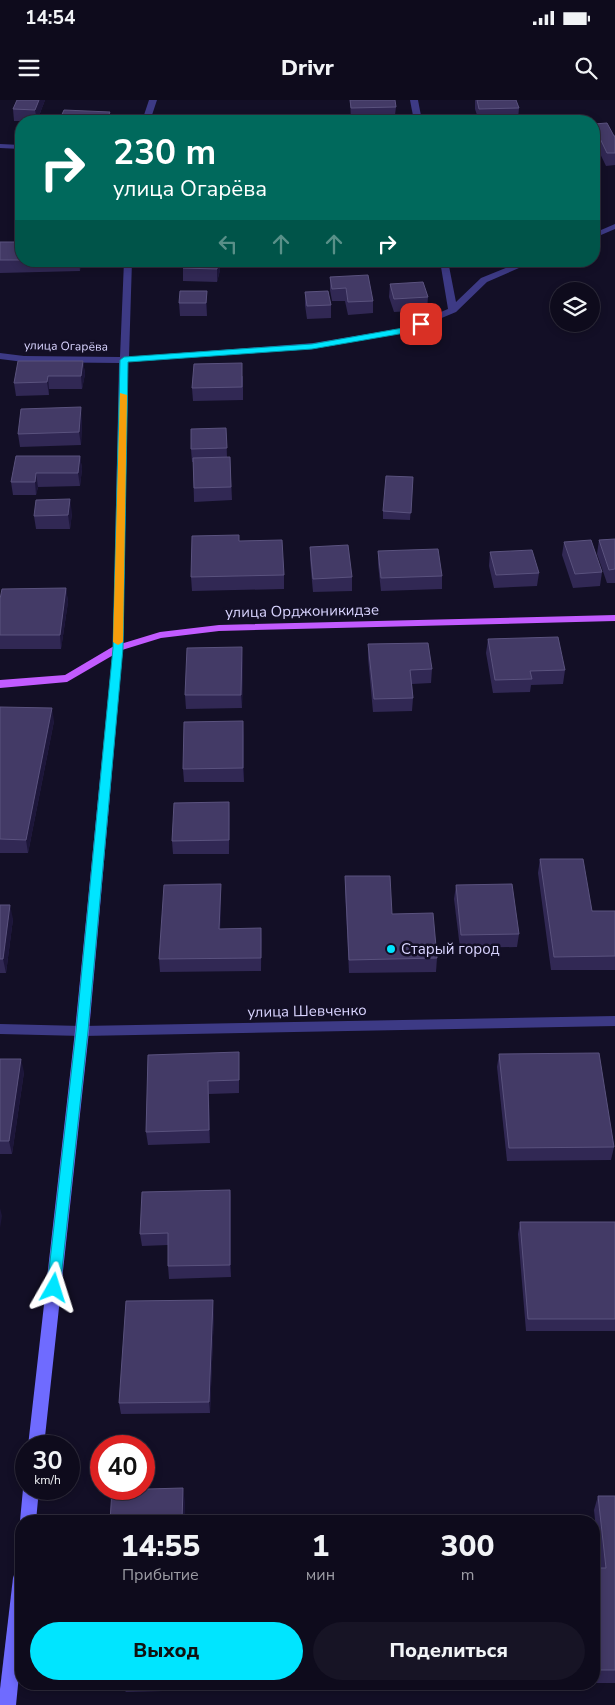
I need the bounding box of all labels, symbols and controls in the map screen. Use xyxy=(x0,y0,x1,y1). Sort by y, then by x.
text: 14:54 xyxy=(25,5,75,31)
text: Drivr xyxy=(281,53,334,83)
icon: menu xyxy=(15,54,43,82)
icon: search xyxy=(572,54,600,82)
text: 230 m xyxy=(113,129,216,176)
icon: right xyxy=(30,135,95,200)
text: улица Огарёва xyxy=(113,174,267,204)
icon: left xyxy=(214,230,242,258)
icon: ahead xyxy=(267,230,295,258)
icon: ahead xyxy=(320,230,348,258)
icon: right xyxy=(373,230,401,258)
map controls xyxy=(550,282,600,332)
button: layers xyxy=(550,282,600,332)
pin xyxy=(400,303,442,345)
icon: arrive xyxy=(407,310,435,338)
street label: улица Огарёва xyxy=(24,337,108,355)
street label: улица Орджоникидзе xyxy=(225,600,379,622)
place label: Старый город xyxy=(401,939,500,959)
marker: Старый город xyxy=(385,943,397,955)
street label: улица Шевченко xyxy=(247,1000,367,1022)
position arrow xyxy=(27,1261,79,1313)
speed limit sign: 40 xyxy=(90,1435,155,1500)
text: 30 xyxy=(32,1444,63,1478)
text: km/h xyxy=(34,1472,61,1488)
text: 14:55 xyxy=(120,1526,200,1567)
text: 1 xyxy=(311,1526,329,1567)
text: 300 xyxy=(441,1526,495,1567)
text: Прибытие xyxy=(122,1564,199,1586)
text: мин xyxy=(306,1564,335,1586)
text: m xyxy=(461,1564,474,1586)
button: Выход xyxy=(30,1622,303,1680)
button: Поделиться xyxy=(313,1622,585,1680)

